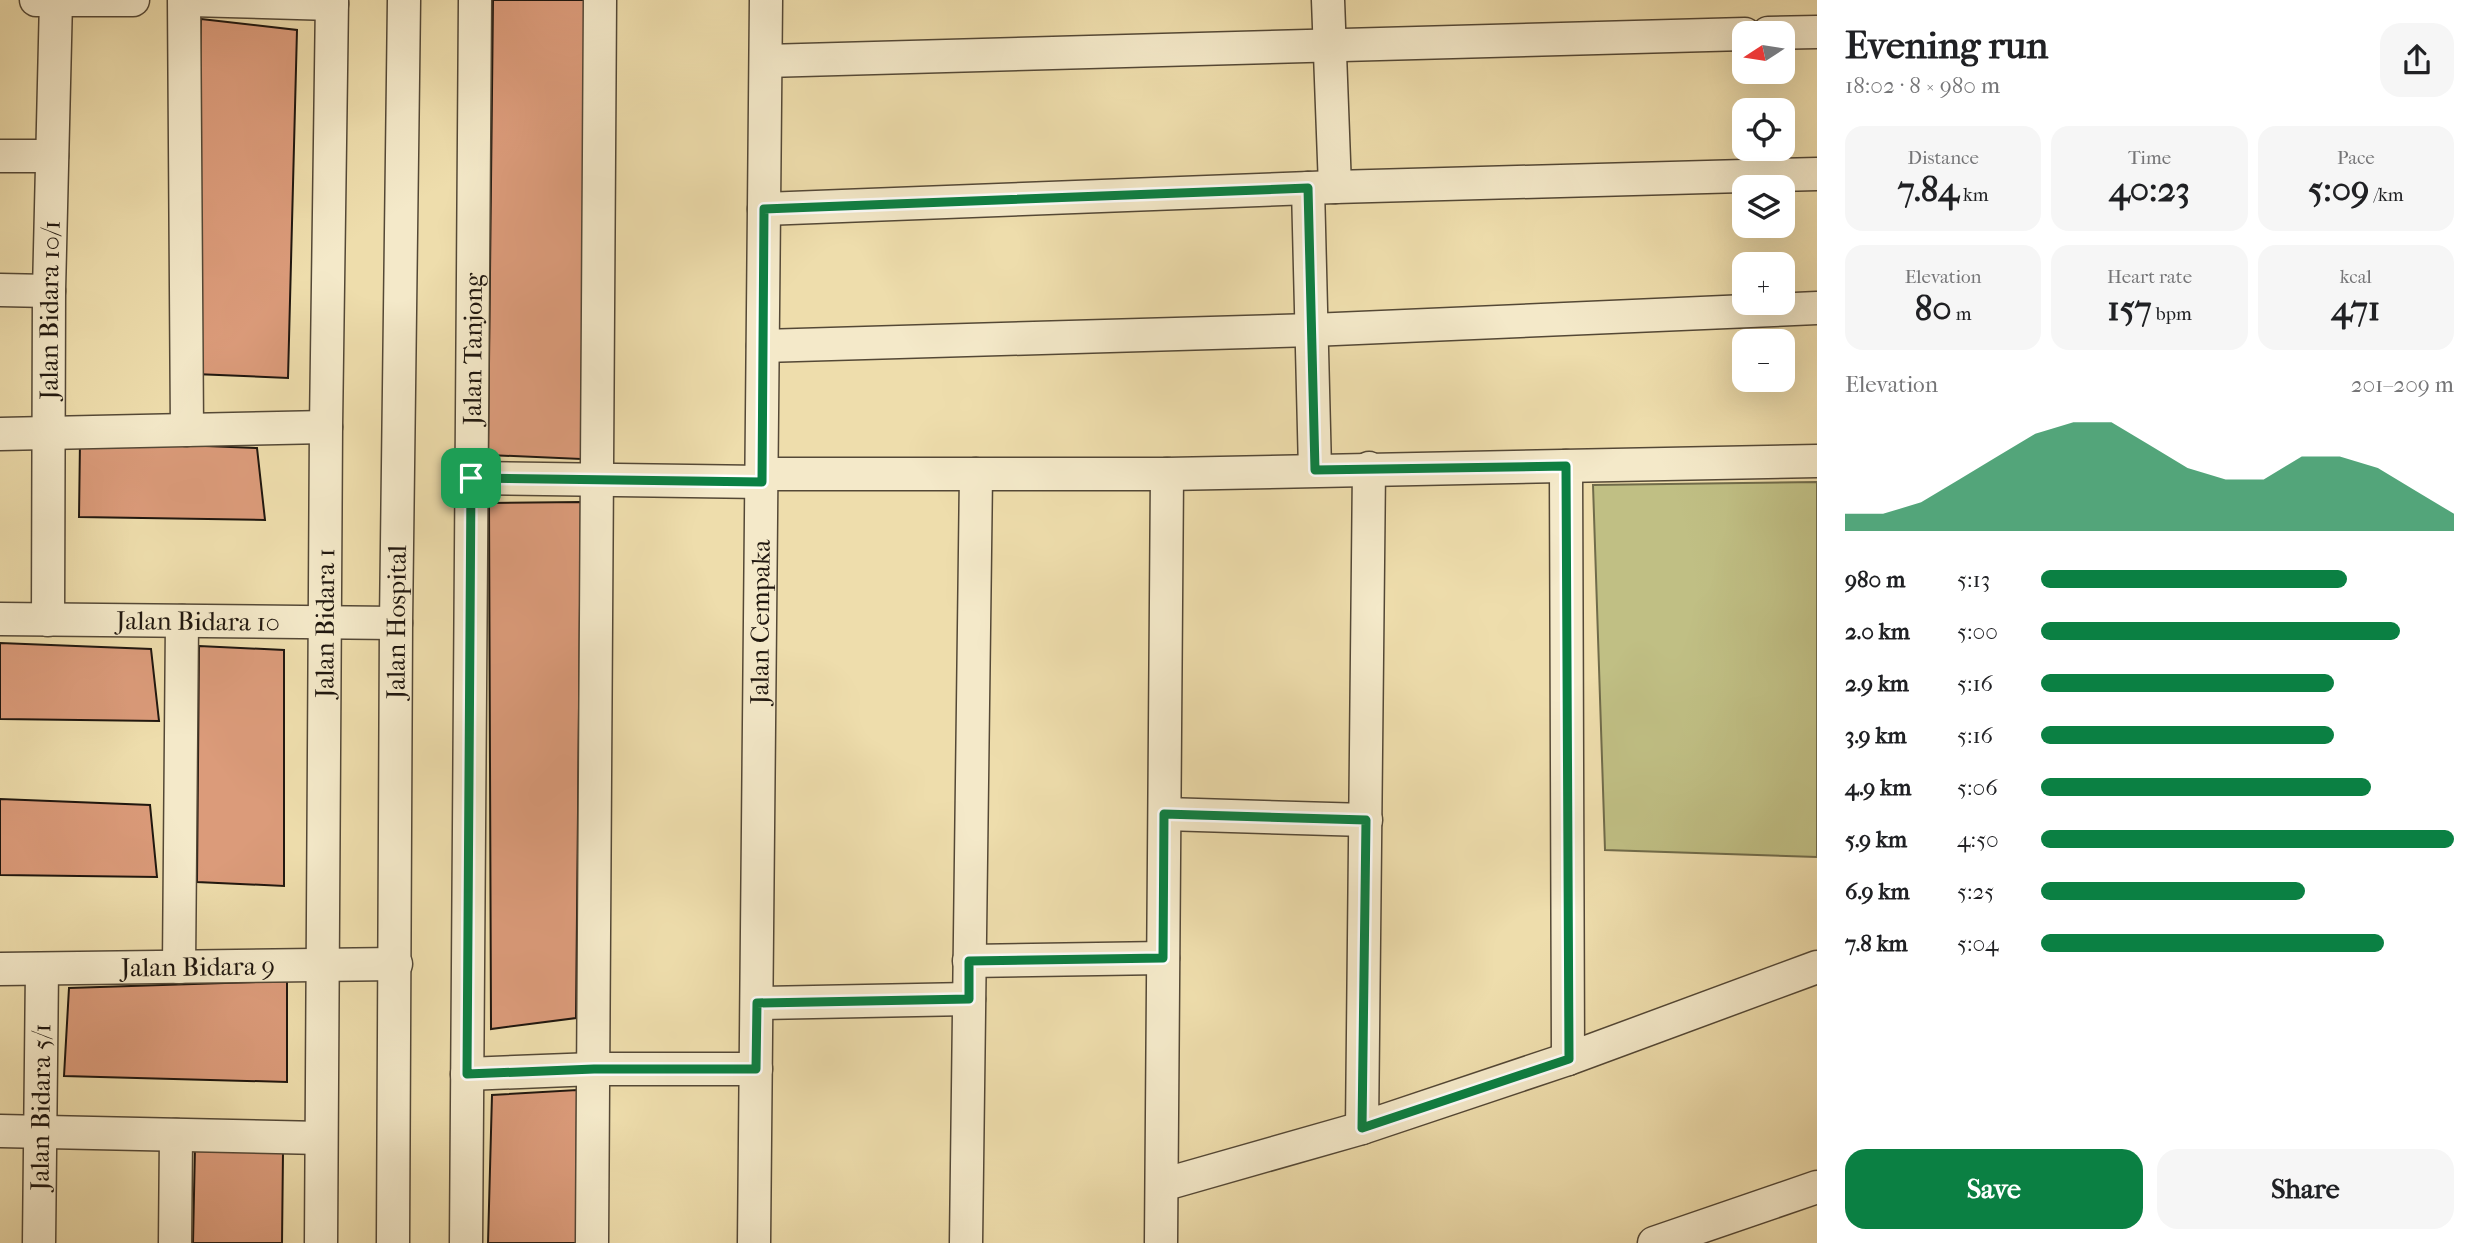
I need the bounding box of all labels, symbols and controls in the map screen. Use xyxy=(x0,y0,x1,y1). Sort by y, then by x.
north arrow xyxy=(1732,21,1796,84)
map controls xyxy=(1732,21,1795,392)
text: Evening run xyxy=(1845,23,2048,68)
button: share xyxy=(2380,23,2454,97)
text: 18:02 · 8 × 980 m xyxy=(1845,72,2000,99)
button: locate xyxy=(1732,98,1795,161)
text: Distance xyxy=(1907,147,1979,169)
text: Time xyxy=(2128,147,2171,169)
text: Pace xyxy=(2337,147,2375,169)
text: 7.84 xyxy=(1898,169,1959,210)
text: 40:23 xyxy=(2109,169,2190,210)
text: 5:09 xyxy=(2308,169,2369,210)
button: layers xyxy=(1732,175,1795,238)
text: km xyxy=(1959,184,1989,206)
text: /km xyxy=(2369,184,2404,206)
street label: Jalan Bidara 10/1 xyxy=(33,220,66,402)
button: + xyxy=(1732,252,1795,315)
text: Elevation xyxy=(1905,266,1982,288)
text: Heart rate xyxy=(2107,266,2192,288)
text: kcal xyxy=(2340,266,2372,288)
street label: Jalan Tanjong xyxy=(456,272,489,427)
text: 80 xyxy=(1915,288,1952,329)
text: 157 xyxy=(2107,288,2152,329)
text: 471 xyxy=(2331,288,2380,329)
text: m xyxy=(1952,303,1972,325)
text: bpm xyxy=(2152,303,2192,325)
button: − xyxy=(1732,329,1795,392)
text: Elevation xyxy=(1845,371,1938,398)
text: 201–209 m xyxy=(2351,371,2454,398)
pin xyxy=(441,448,501,508)
icon: arrive xyxy=(452,459,490,497)
street label: Jalan Cempaka xyxy=(744,539,776,707)
street label: Jalan Hospital xyxy=(380,545,413,701)
street label: Jalan Bidara 1 xyxy=(309,548,341,700)
text: 980 m xyxy=(1845,566,1905,593)
text: 5:13 xyxy=(1957,566,1990,593)
street label: Jalan Bidara 10 xyxy=(114,605,280,637)
text: 2.0 km xyxy=(1845,618,1910,645)
text: 5:00 xyxy=(1957,618,1998,645)
text: 2.9 km xyxy=(1845,670,1909,697)
text: 5:16 xyxy=(1957,670,1993,697)
text: 3.9 km xyxy=(1845,722,1907,749)
text: 5:16 xyxy=(1957,722,1993,749)
text: 4.9 km xyxy=(1845,774,1911,801)
text: 5:06 xyxy=(1957,774,1998,801)
text: 5.9 km xyxy=(1845,826,1907,853)
text: 4:50 xyxy=(1957,826,1999,853)
text: 6.9 km xyxy=(1845,878,1910,905)
text: 5:25 xyxy=(1957,878,1994,905)
text: 7.8 km xyxy=(1845,930,1908,957)
text: 5:04 xyxy=(1957,930,1999,957)
street label: Jalan Bidara 9 xyxy=(119,950,275,983)
street label: Jalan Bidara 5/1 xyxy=(24,1023,57,1193)
button: Save xyxy=(1845,1149,2143,1229)
button: Share xyxy=(2157,1149,2454,1229)

